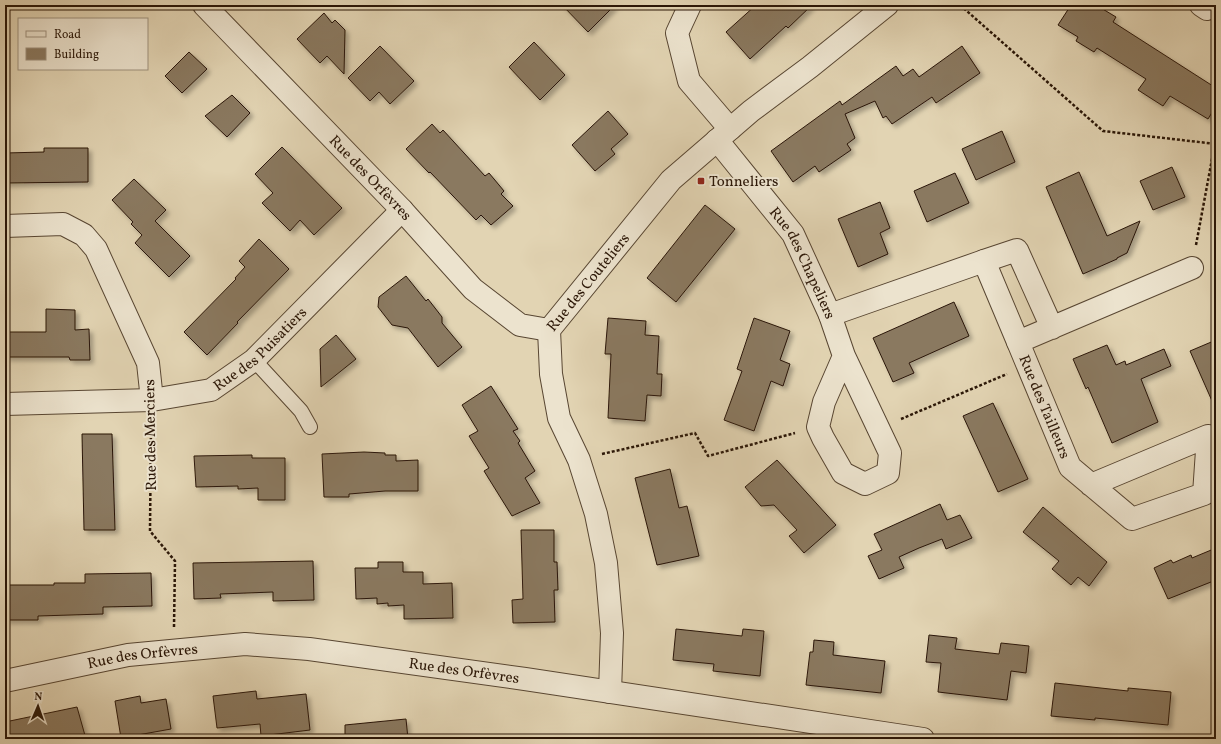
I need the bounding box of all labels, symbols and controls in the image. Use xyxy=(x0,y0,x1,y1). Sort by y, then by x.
legend xyxy=(18,18,148,70)
text: Road xyxy=(54,27,81,43)
text: Building xyxy=(54,47,99,63)
street label: Rue des Orfèvres xyxy=(323,131,416,226)
place label: Tonneliers xyxy=(709,172,779,193)
marker: Tonneliers xyxy=(696,176,706,186)
street label: Rue des Chapeliers xyxy=(763,203,840,322)
street label: Rue des Couteliers xyxy=(543,229,636,337)
street label: Rue des Puisatiers xyxy=(210,303,312,397)
street label: Rue des Tailleurs xyxy=(1013,352,1074,462)
street label: Rue des Merciers xyxy=(140,379,163,491)
street label: Rue des Orfèvres xyxy=(86,639,199,675)
street label: Rue des Orfèvres xyxy=(407,654,520,690)
north arrow xyxy=(18,686,58,726)
text: N xyxy=(34,690,43,705)

